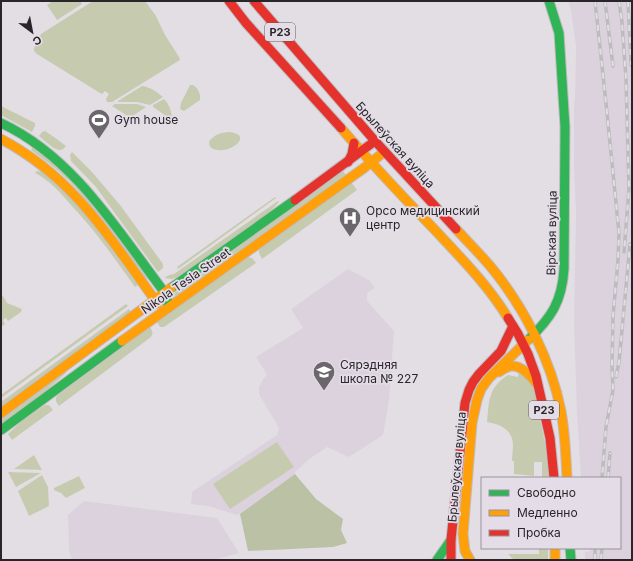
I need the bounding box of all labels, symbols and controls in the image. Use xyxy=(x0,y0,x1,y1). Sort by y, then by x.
north arrow xyxy=(12,12,52,52)
road number: Р23 xyxy=(265,23,295,41)
text: С xyxy=(30,32,44,49)
street label: Брылеўская вуліца xyxy=(353,98,438,191)
sports icon: Gym house xyxy=(86,107,112,140)
place label: Gym house xyxy=(114,112,178,127)
street label: Вірская вуліца xyxy=(543,190,560,276)
place label: Орсо медицинский центр xyxy=(366,203,480,232)
hospital icon: Орсо медицинский центр xyxy=(337,205,363,238)
street label: Nikola Tesla Street xyxy=(138,244,233,317)
place label: Сярэдняя школа № 227 xyxy=(340,357,418,386)
school or university icon: Сярэдняя школа № 227 xyxy=(311,359,337,392)
road number: Р23 xyxy=(529,401,559,419)
street label: Брылеўская вуліца xyxy=(444,411,469,523)
legend xyxy=(481,477,621,549)
text: Свободно xyxy=(517,485,576,500)
text: Медленно xyxy=(517,505,578,520)
text: Пробка xyxy=(517,525,561,540)

